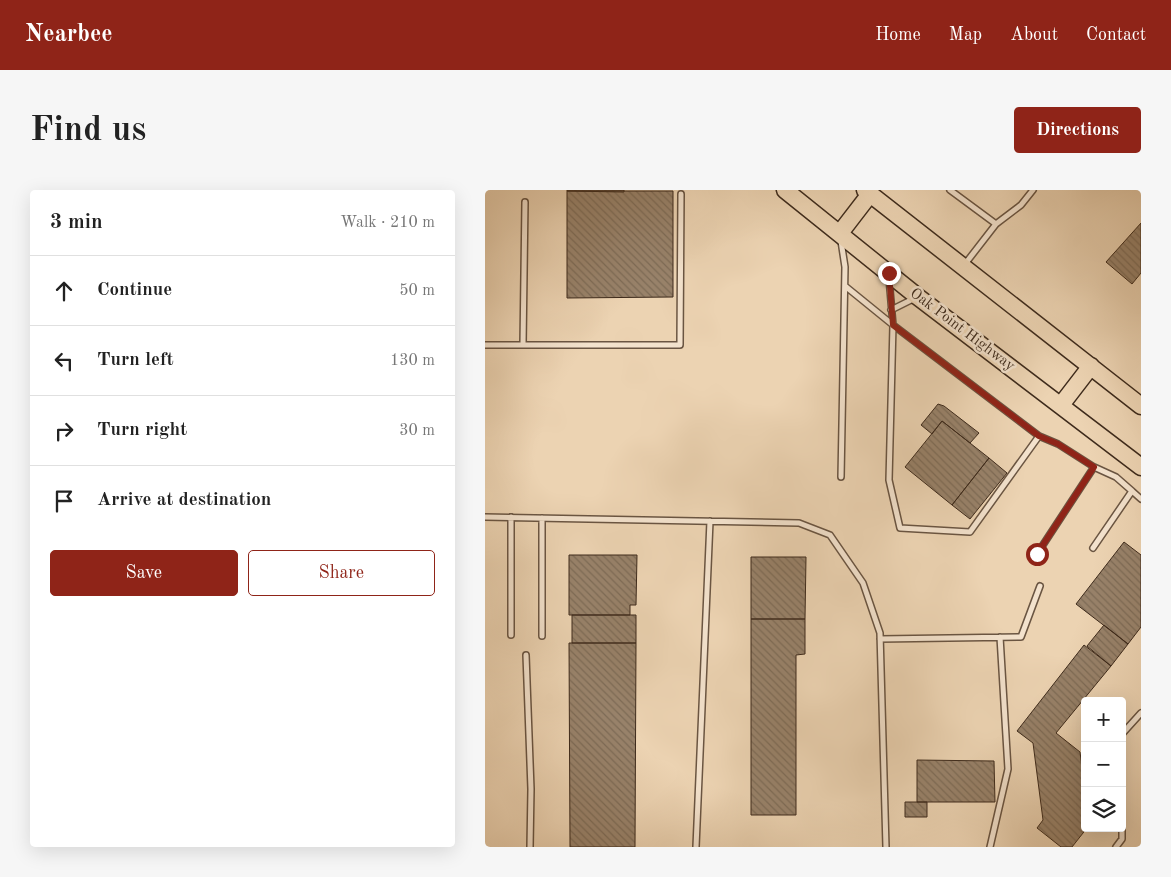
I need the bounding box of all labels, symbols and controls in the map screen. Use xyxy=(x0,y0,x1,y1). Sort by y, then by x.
text: Nearbee xyxy=(25,23,113,47)
text: Home xyxy=(875,26,921,44)
text: Map xyxy=(949,26,982,44)
text: About xyxy=(1010,26,1058,44)
text: Contact xyxy=(1086,26,1146,44)
button: Directions xyxy=(1014,107,1141,153)
text: Find us xyxy=(30,113,146,148)
text: 3 min xyxy=(50,212,103,233)
text: Walk · 210 m xyxy=(340,215,435,231)
route end xyxy=(878,262,901,285)
icon: ahead xyxy=(50,277,78,305)
text: Continue xyxy=(97,281,172,300)
text: 50 m xyxy=(399,283,435,299)
street label: Oak Point Highway xyxy=(907,286,1017,374)
icon: left xyxy=(50,347,78,375)
text: Turn left xyxy=(97,351,174,370)
text: 130 m xyxy=(390,353,435,369)
icon: right xyxy=(50,417,78,445)
text: Turn right xyxy=(97,421,187,440)
text: 30 m xyxy=(399,423,435,439)
icon: arrive xyxy=(50,487,78,515)
text: Arrive at destination xyxy=(97,491,271,510)
route start xyxy=(1026,543,1049,566)
button: Save xyxy=(50,550,238,596)
button: Share xyxy=(248,550,435,596)
map controls xyxy=(1081,697,1126,832)
button: + xyxy=(1081,697,1126,742)
button: − xyxy=(1081,742,1126,787)
button: layers xyxy=(1081,787,1126,832)

